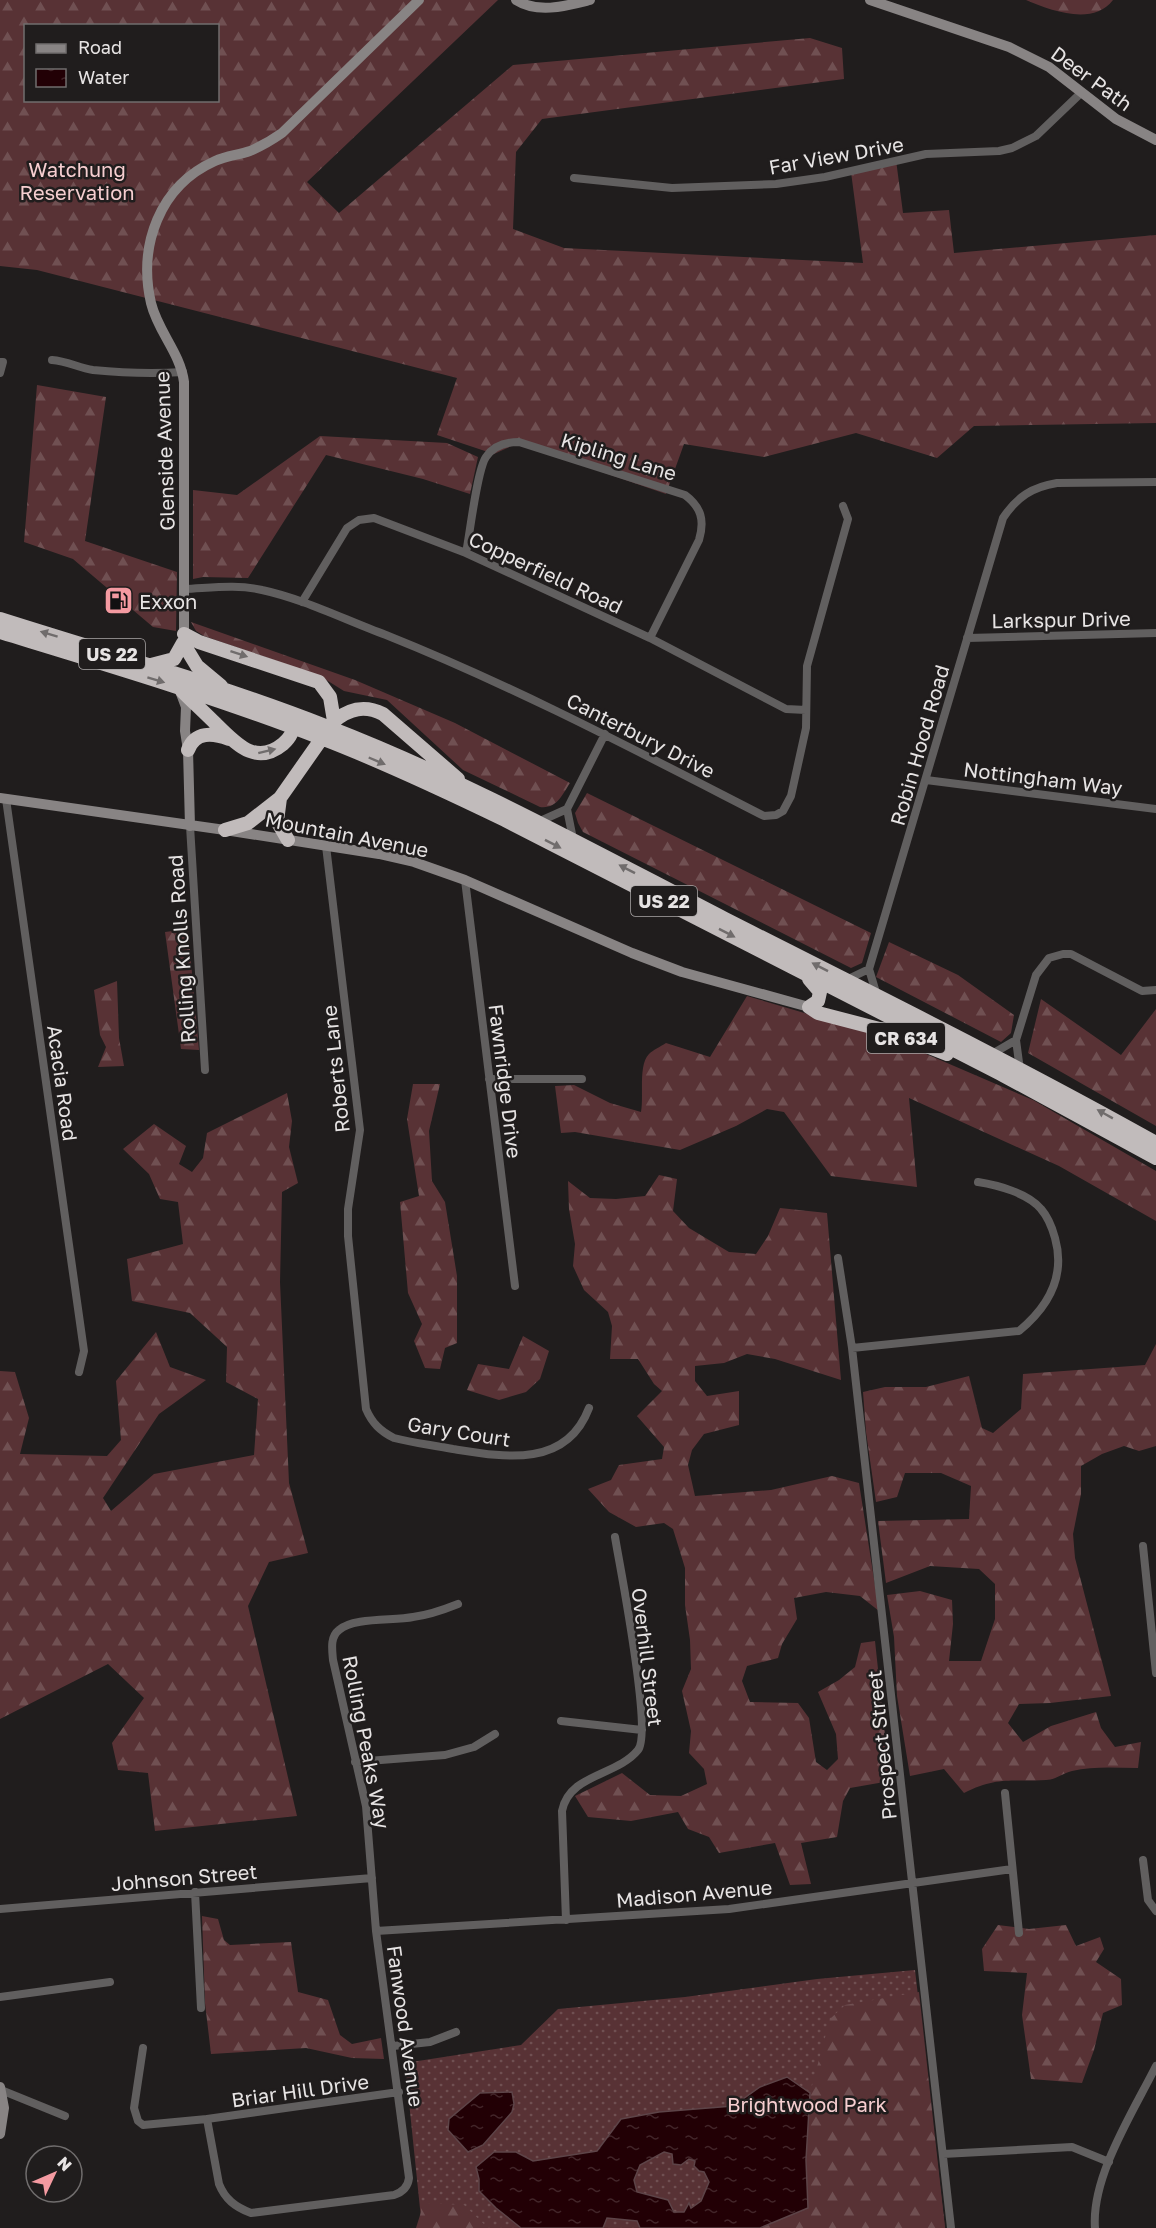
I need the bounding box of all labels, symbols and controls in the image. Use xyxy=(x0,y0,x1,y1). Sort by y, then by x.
legend xyxy=(24,24,219,102)
text: Road xyxy=(78,36,122,58)
street label: Deer Path xyxy=(1047,41,1137,115)
text: Water xyxy=(78,66,129,88)
street label: Far View Drive xyxy=(767,131,905,179)
park label: Watchung Reservation xyxy=(20,157,134,204)
street label: Glenside Avenue xyxy=(149,371,179,531)
street label: Kipling Lane xyxy=(558,427,680,485)
street label: Copperfield Road xyxy=(465,526,627,618)
fuel station icon: Exxon xyxy=(102,585,134,617)
place label: Exxon xyxy=(139,589,197,613)
street label: Larkspur Drive xyxy=(991,606,1131,632)
one-way arrow xyxy=(40,629,58,638)
road number: US 22 xyxy=(79,639,145,669)
one-way arrow xyxy=(230,650,248,660)
street label: Robin Hood Road xyxy=(885,662,953,828)
one-way arrow xyxy=(147,676,165,686)
street label: Canterbury Drive xyxy=(563,687,719,783)
one-way arrow xyxy=(258,745,276,755)
one-way arrow xyxy=(368,756,386,766)
street label: Nottingham Way xyxy=(962,756,1124,800)
street label: Mountain Avenue xyxy=(263,806,431,862)
one-way arrow xyxy=(544,839,562,849)
street label: Rolling Knolls Road xyxy=(162,854,200,1044)
one-way arrow xyxy=(619,864,636,874)
road number: US 22 xyxy=(631,886,697,916)
one-way arrow xyxy=(718,928,735,938)
one-way arrow xyxy=(811,963,828,972)
street label: Fawnridge Drive xyxy=(485,1003,527,1159)
street label: Roberts Lane xyxy=(316,1004,354,1134)
street label: Acacia Road xyxy=(43,1023,83,1143)
road number: CR 634 xyxy=(867,1023,945,1053)
one-way arrow xyxy=(1096,1109,1113,1119)
street label: Gary Court xyxy=(406,1411,512,1451)
street label: Overhill Street xyxy=(628,1586,668,1728)
street label: Rolling Peaks Way xyxy=(338,1653,396,1831)
street label: Prospect Street xyxy=(861,1669,901,1821)
street label: Johnson Street xyxy=(110,1859,258,1895)
street label: Madison Avenue xyxy=(615,1874,773,1912)
street label: Fanwood Avenue xyxy=(383,1944,429,2108)
street label: Briar Hill Drive xyxy=(230,2068,370,2112)
park label: Brightwood Park xyxy=(727,2092,887,2116)
north arrow xyxy=(24,2144,84,2204)
text: N xyxy=(53,2152,76,2175)

